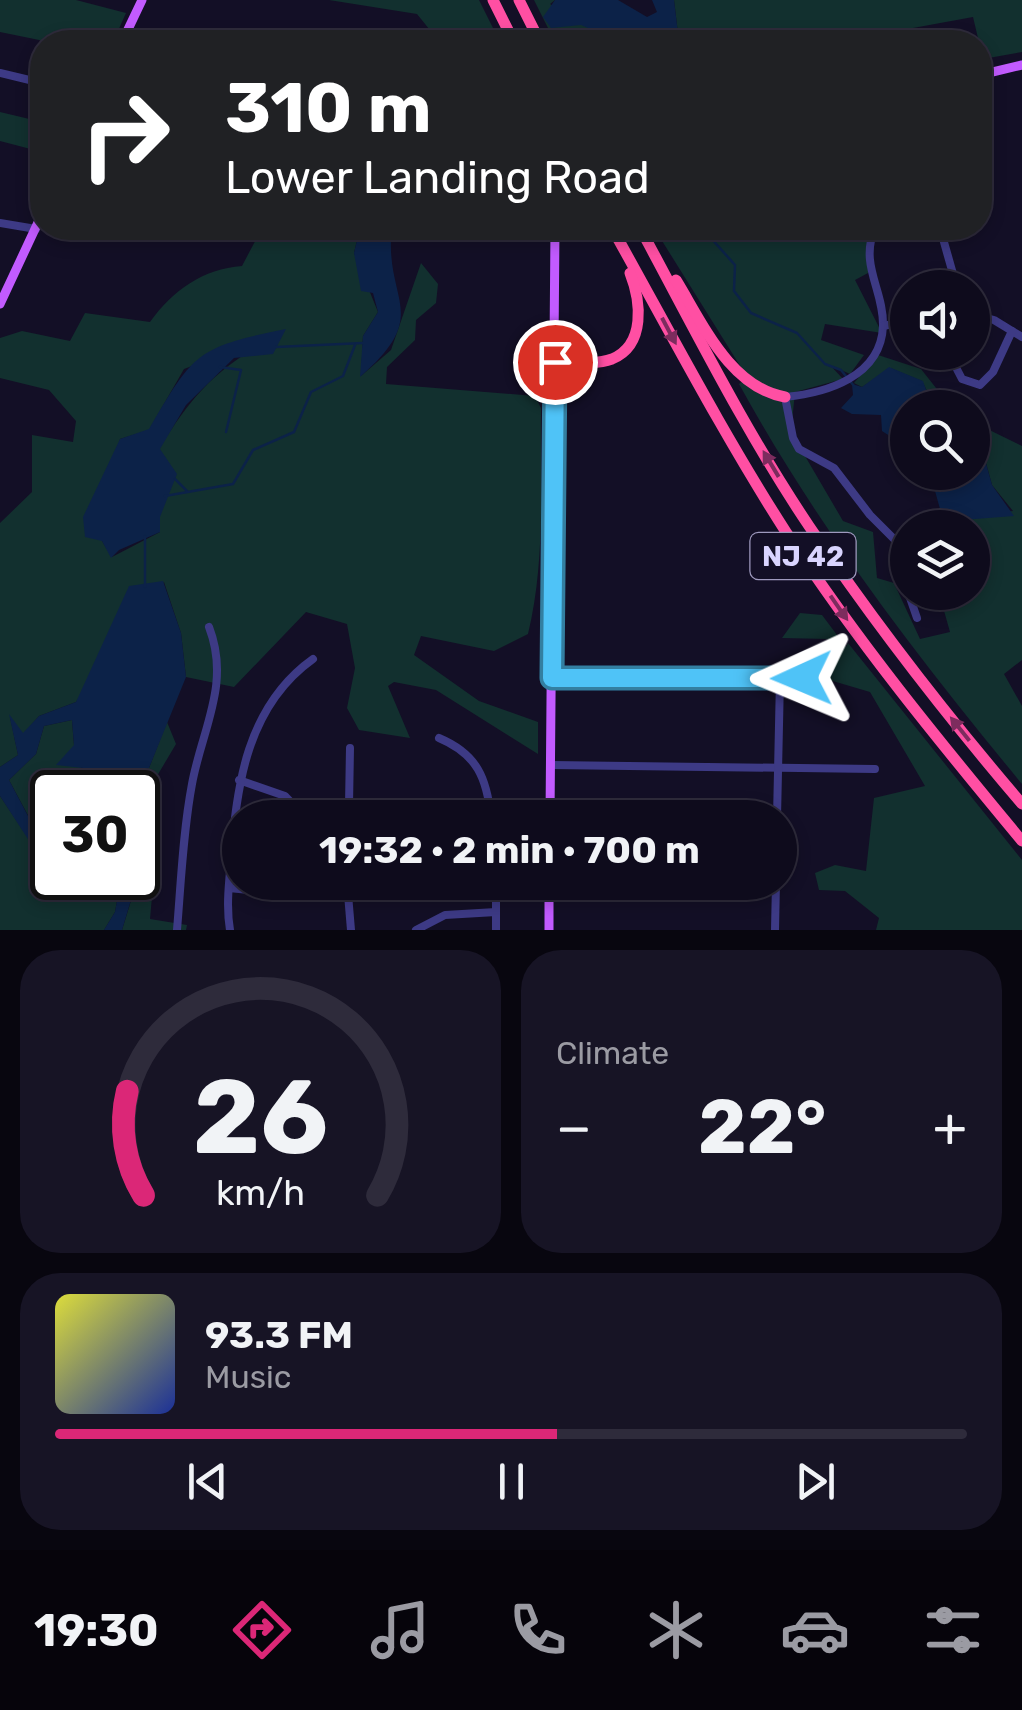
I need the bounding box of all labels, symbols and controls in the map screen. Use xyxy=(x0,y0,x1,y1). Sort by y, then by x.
text: 310 m xyxy=(225,67,432,150)
icon: right xyxy=(60,70,190,200)
text: Lower Landing Road xyxy=(225,151,650,204)
map controls xyxy=(890,270,990,610)
button: sound xyxy=(890,270,990,370)
one-way arrow xyxy=(660,317,677,346)
pin xyxy=(513,320,598,405)
icon: arrive xyxy=(528,335,583,390)
button: search xyxy=(890,390,990,490)
one-way arrow xyxy=(763,450,780,478)
button: layers xyxy=(890,510,990,610)
road number: NJ 42 xyxy=(750,533,856,579)
one-way arrow xyxy=(829,594,848,621)
position arrow xyxy=(750,626,854,730)
one-way arrow xyxy=(950,716,971,741)
speed limit sign: 30 xyxy=(30,770,160,900)
text: 19:32 · 2 min · 700 m xyxy=(319,827,700,873)
text: Climate xyxy=(556,1034,669,1072)
text: 26 xyxy=(193,1056,328,1179)
text: 22° xyxy=(698,1083,826,1172)
text: − xyxy=(556,1095,592,1160)
text: + xyxy=(933,1095,967,1160)
text: km/h xyxy=(216,1172,305,1214)
text: 93.3 FM xyxy=(205,1312,353,1358)
text: Music xyxy=(205,1358,291,1396)
icon: previous xyxy=(180,1454,235,1509)
icon: pause xyxy=(484,1454,539,1509)
icon: next xyxy=(788,1454,843,1509)
icon: directions xyxy=(227,1595,297,1665)
icon: music xyxy=(365,1595,435,1665)
icon: phone xyxy=(503,1595,573,1665)
icon: climate xyxy=(641,1595,711,1665)
icon: car xyxy=(780,1595,850,1665)
icon: filters xyxy=(918,1595,988,1665)
text: 19:30 xyxy=(34,1604,159,1657)

